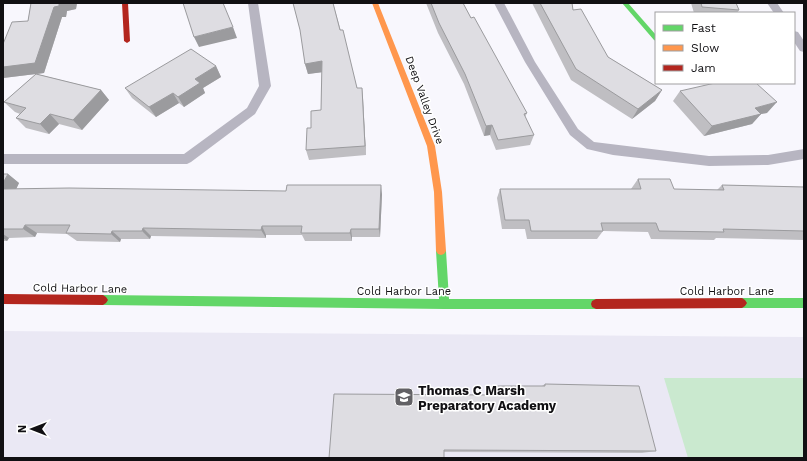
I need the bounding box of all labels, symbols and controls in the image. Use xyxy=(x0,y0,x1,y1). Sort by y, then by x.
legend xyxy=(655,12,795,84)
text: Fast xyxy=(691,21,716,35)
text: Slow xyxy=(691,41,719,55)
street label: Deep Valley Drive xyxy=(403,54,447,146)
text: Jam xyxy=(691,61,716,75)
street label: Cold Harbor Lane xyxy=(33,281,127,296)
street label: Cold Harbor Lane xyxy=(357,285,451,298)
street label: Cold Harbor Lane xyxy=(680,285,774,298)
place label: Thomas C Marsh Preparatory Academy xyxy=(418,383,557,413)
school or university icon: Thomas C Marsh Preparatory Academy xyxy=(393,386,415,408)
north arrow xyxy=(12,409,52,449)
text: N xyxy=(16,425,29,433)

